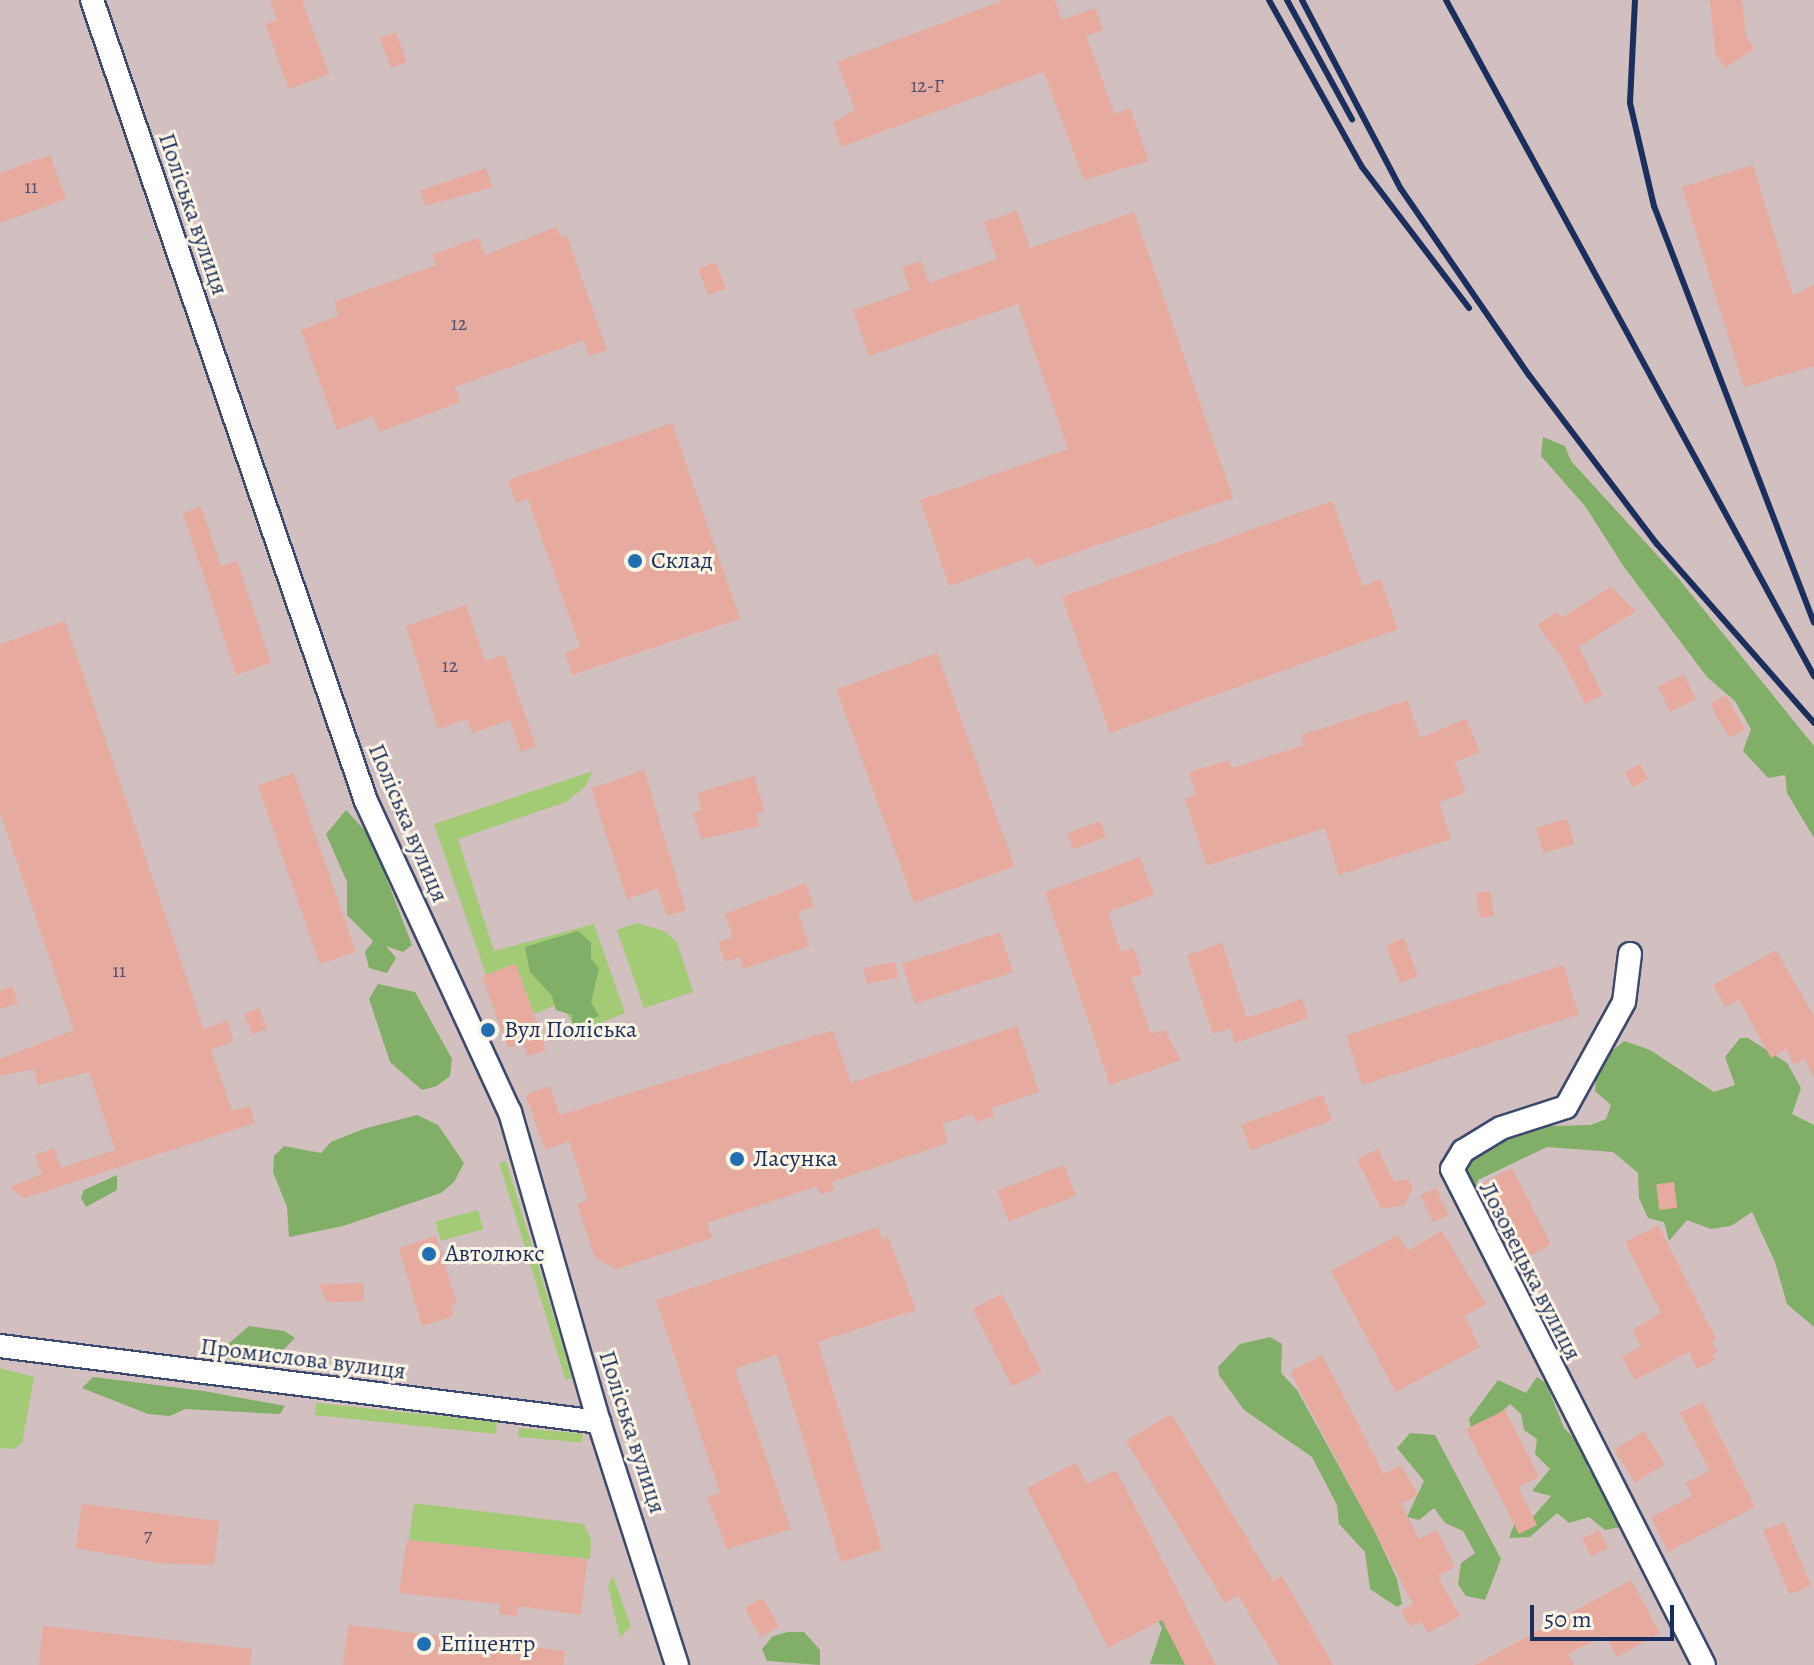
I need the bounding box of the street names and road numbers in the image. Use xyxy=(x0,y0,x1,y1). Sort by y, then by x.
street label: Поліська вулиця xyxy=(152,129,234,299)
street label: Поліська вулиця xyxy=(362,739,454,907)
street label: Лозовецька вулиця xyxy=(1472,1177,1588,1365)
street label: Промислова вулиця xyxy=(199,1332,407,1386)
street label: Поліська вулиця xyxy=(592,1347,672,1517)

